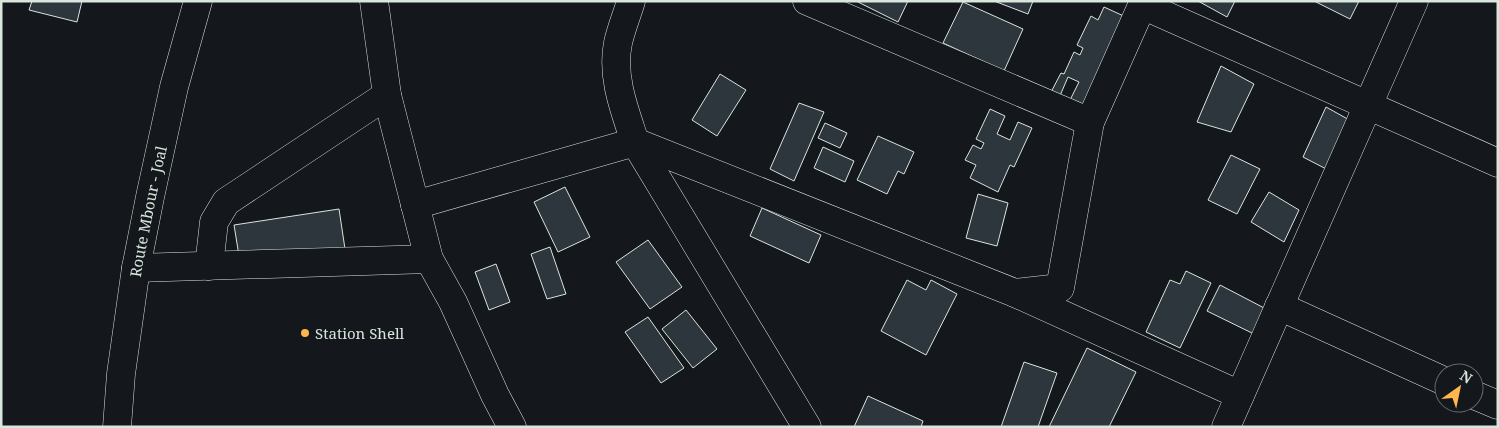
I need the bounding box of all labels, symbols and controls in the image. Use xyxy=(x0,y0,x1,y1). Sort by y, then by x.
street label: Route Mbour - Joal xyxy=(125,144,171,278)
place label: Station Shell xyxy=(315,323,405,343)
marker: Station Shell xyxy=(299,327,311,339)
north arrow xyxy=(1434,363,1484,413)
text: N xyxy=(1457,366,1476,388)

